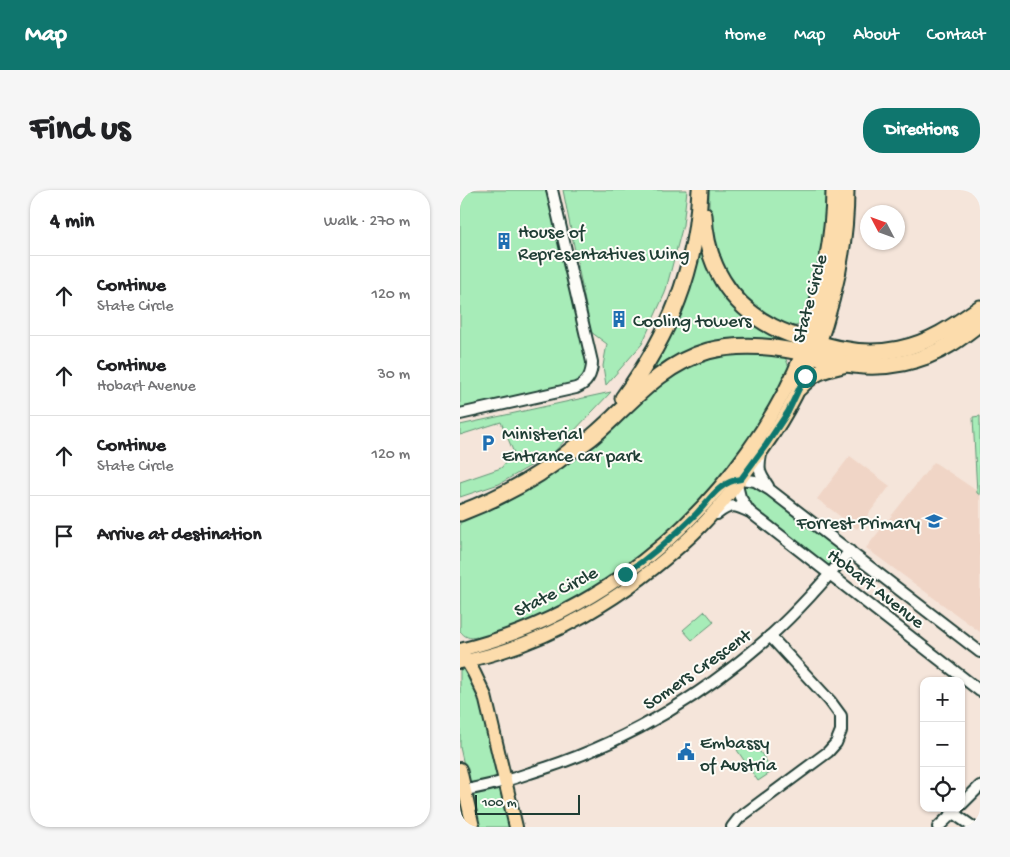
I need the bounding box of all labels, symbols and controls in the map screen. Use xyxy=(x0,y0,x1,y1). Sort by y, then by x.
text: Map xyxy=(25,21,67,50)
text: Home xyxy=(724,25,766,46)
text: Map xyxy=(794,25,825,46)
text: About xyxy=(853,25,899,46)
text: Contact xyxy=(927,25,985,46)
button: Directions xyxy=(863,108,980,153)
text: Find us xyxy=(30,110,130,151)
north arrow xyxy=(860,205,905,250)
text: 4 min xyxy=(50,210,94,235)
text: Walk · 270 m xyxy=(324,213,410,232)
place label: House of Representatives Wing xyxy=(518,222,690,267)
building icon: House of Representatives Wing xyxy=(494,231,514,251)
street label: State Circle xyxy=(789,252,834,346)
text: Continue xyxy=(97,275,166,298)
icon: ahead xyxy=(50,282,78,310)
text: 120 m xyxy=(371,286,410,305)
text: State Circle xyxy=(97,298,173,317)
building icon: Cooling towers xyxy=(609,309,629,329)
place label: Cooling towers xyxy=(633,311,753,334)
text: Continue xyxy=(97,355,166,378)
icon: ahead xyxy=(50,362,78,390)
route start xyxy=(794,365,817,388)
text: 30 m xyxy=(377,366,410,385)
text: Hobart Avenue xyxy=(97,378,196,397)
place label: Ministerial Entrance car park xyxy=(502,424,643,469)
parking icon: Ministerial Entrance car park xyxy=(478,433,498,453)
text: Continue xyxy=(97,435,166,458)
icon: ahead xyxy=(50,442,78,470)
text: 120 m xyxy=(371,446,410,465)
text: State Circle xyxy=(97,458,173,477)
school or university icon: Forrest Primary xyxy=(924,511,944,531)
place label: Forrest Primary xyxy=(795,513,921,536)
icon: arrive xyxy=(50,522,78,550)
text: Arrive at destination xyxy=(97,524,261,547)
street label: Hobart Avenue xyxy=(822,545,928,635)
street label: State Circle xyxy=(511,562,602,624)
route end xyxy=(614,563,637,586)
street label: Somers Crescent xyxy=(639,624,758,717)
map controls xyxy=(920,677,965,812)
button: + xyxy=(920,677,965,722)
button: − xyxy=(920,722,965,767)
place label: Embassy of Austria xyxy=(700,733,778,778)
public building icon: Embassy of Austria xyxy=(676,742,696,762)
button: locate xyxy=(920,767,965,812)
scale bar xyxy=(475,792,580,815)
text: 100 m xyxy=(482,795,517,812)

